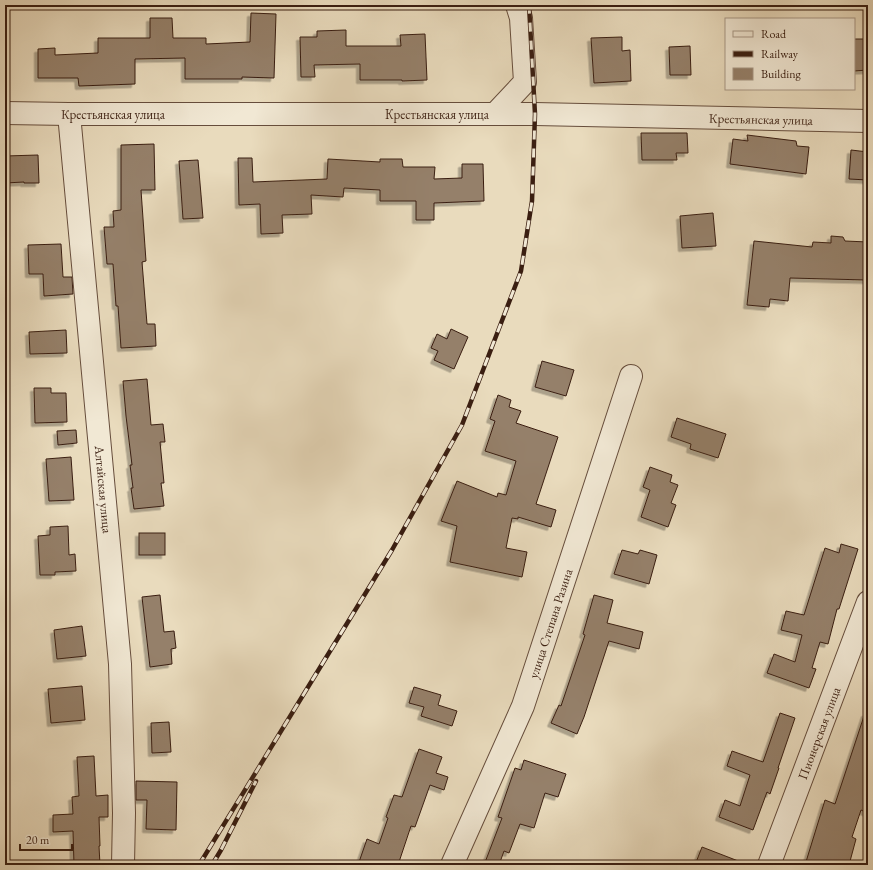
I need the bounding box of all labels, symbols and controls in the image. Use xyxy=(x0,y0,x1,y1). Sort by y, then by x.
legend xyxy=(725,18,855,90)
text: Road xyxy=(761,26,787,42)
text: Railway xyxy=(761,46,799,62)
text: Building xyxy=(761,66,802,82)
street label: Крестьянская улица xyxy=(61,106,166,123)
street label: Крестьянская улица xyxy=(385,106,490,123)
street label: Крестьянская улица xyxy=(709,110,814,129)
street label: Алтайская улица xyxy=(91,444,116,535)
street label: улица Степана Разина xyxy=(525,566,577,681)
street label: Пионерская улица xyxy=(794,684,845,782)
scale bar xyxy=(20,826,72,852)
text: 20 m xyxy=(26,832,50,848)

